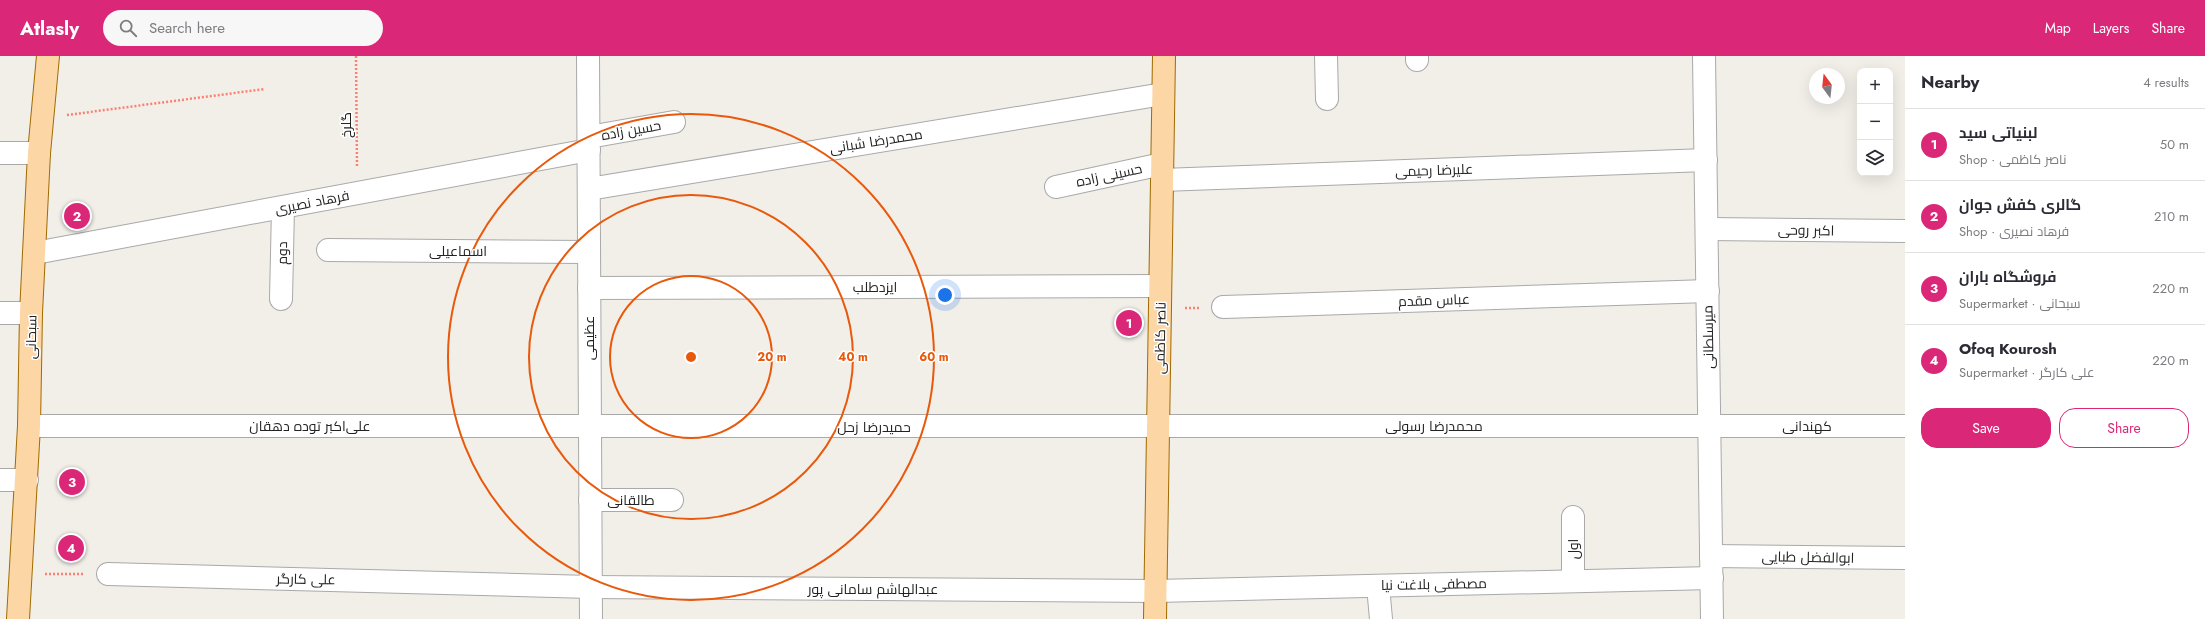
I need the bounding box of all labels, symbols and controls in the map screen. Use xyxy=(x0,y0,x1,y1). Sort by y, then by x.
search box xyxy=(103,10,383,46)
text: Atlasly xyxy=(20,15,79,42)
icon: search xyxy=(117,17,139,39)
text: Search here xyxy=(149,17,225,39)
text: Map xyxy=(2045,18,2071,38)
text: Layers xyxy=(2093,18,2129,38)
text: Share xyxy=(2151,18,2185,38)
north arrow xyxy=(1809,68,1845,104)
map controls xyxy=(1857,68,1893,176)
button: + xyxy=(1857,68,1893,104)
text: Nearby xyxy=(1921,70,1979,94)
text: 4 results xyxy=(2143,73,2189,92)
button: − xyxy=(1857,104,1893,140)
street label: گلرخ xyxy=(336,112,356,138)
street label: حسین زاده xyxy=(600,115,662,145)
text: لبنیاتی سید xyxy=(1959,122,2038,144)
street label: محمدرضا شبانی xyxy=(828,124,924,158)
text: 1 xyxy=(1931,135,1937,154)
text: 50 m xyxy=(2160,135,2189,154)
button: layers xyxy=(1857,140,1893,176)
text: Shop · ناصر کاظمی xyxy=(1959,150,2066,169)
street label: حسینی زاده xyxy=(1074,158,1144,192)
street label: علیرضا رحیمی xyxy=(1395,159,1473,181)
street label: فرهاد نصیری xyxy=(273,185,351,219)
text: گالری کفش جوان xyxy=(1959,194,2081,216)
pin: 2 xyxy=(64,201,90,231)
text: 2 xyxy=(1930,207,1938,226)
text: 210 m xyxy=(2154,207,2189,226)
street label: اکبر روحی xyxy=(1778,220,1834,240)
text: Shop · فرهاد نصیری xyxy=(1959,222,2069,241)
street label: دوم xyxy=(272,241,292,265)
street label: اسماعیلی xyxy=(429,241,487,261)
text: فروشگاه باران xyxy=(1959,266,2056,288)
street label: ایزدطلب xyxy=(853,277,897,297)
text: 3 xyxy=(1930,279,1938,298)
text: 220 m xyxy=(2152,279,2189,298)
your location xyxy=(935,285,955,305)
street label: عباس مقدم xyxy=(1398,289,1470,311)
text: Supermarket · سبحانی xyxy=(1959,294,2081,313)
street label: ناصر کاظمی xyxy=(1149,302,1171,374)
street label: میرسلطانی xyxy=(1697,305,1719,369)
pin: 1 xyxy=(1116,308,1142,338)
street label: سبحانی xyxy=(21,315,41,359)
street label: عظیمی xyxy=(579,316,599,360)
text: Ofoq Kourosh xyxy=(1959,338,2057,360)
text: 20 m xyxy=(757,348,787,366)
text: 40 m xyxy=(838,348,868,366)
text: 60 m xyxy=(919,348,949,366)
centre of rings xyxy=(684,350,698,364)
text: 4 xyxy=(1929,351,1939,370)
text: 220 m xyxy=(2152,351,2189,370)
text: Supermarket · علی کارگر xyxy=(1959,363,2095,382)
button: Save xyxy=(1921,408,2051,448)
button: Share xyxy=(2059,408,2189,448)
street label: علی‌اکبر توده دهقان xyxy=(249,416,371,436)
street label: محمدرضا رسولی xyxy=(1385,416,1483,436)
street label: کهندانی xyxy=(1782,416,1832,436)
street label: حمیدرضا زحل xyxy=(837,417,911,437)
pin: 3 xyxy=(59,467,85,497)
street label: طالقانی xyxy=(607,490,655,510)
pin: 4 xyxy=(58,533,84,563)
street label: اول xyxy=(1563,539,1583,559)
street label: ابوالفضل طبایی xyxy=(1761,546,1855,568)
street label: علی کارگر xyxy=(275,568,336,590)
street label: مصطفی بلاغت نیا xyxy=(1381,573,1487,595)
street label: عبدالهاشم سامانی پور xyxy=(807,579,938,599)

